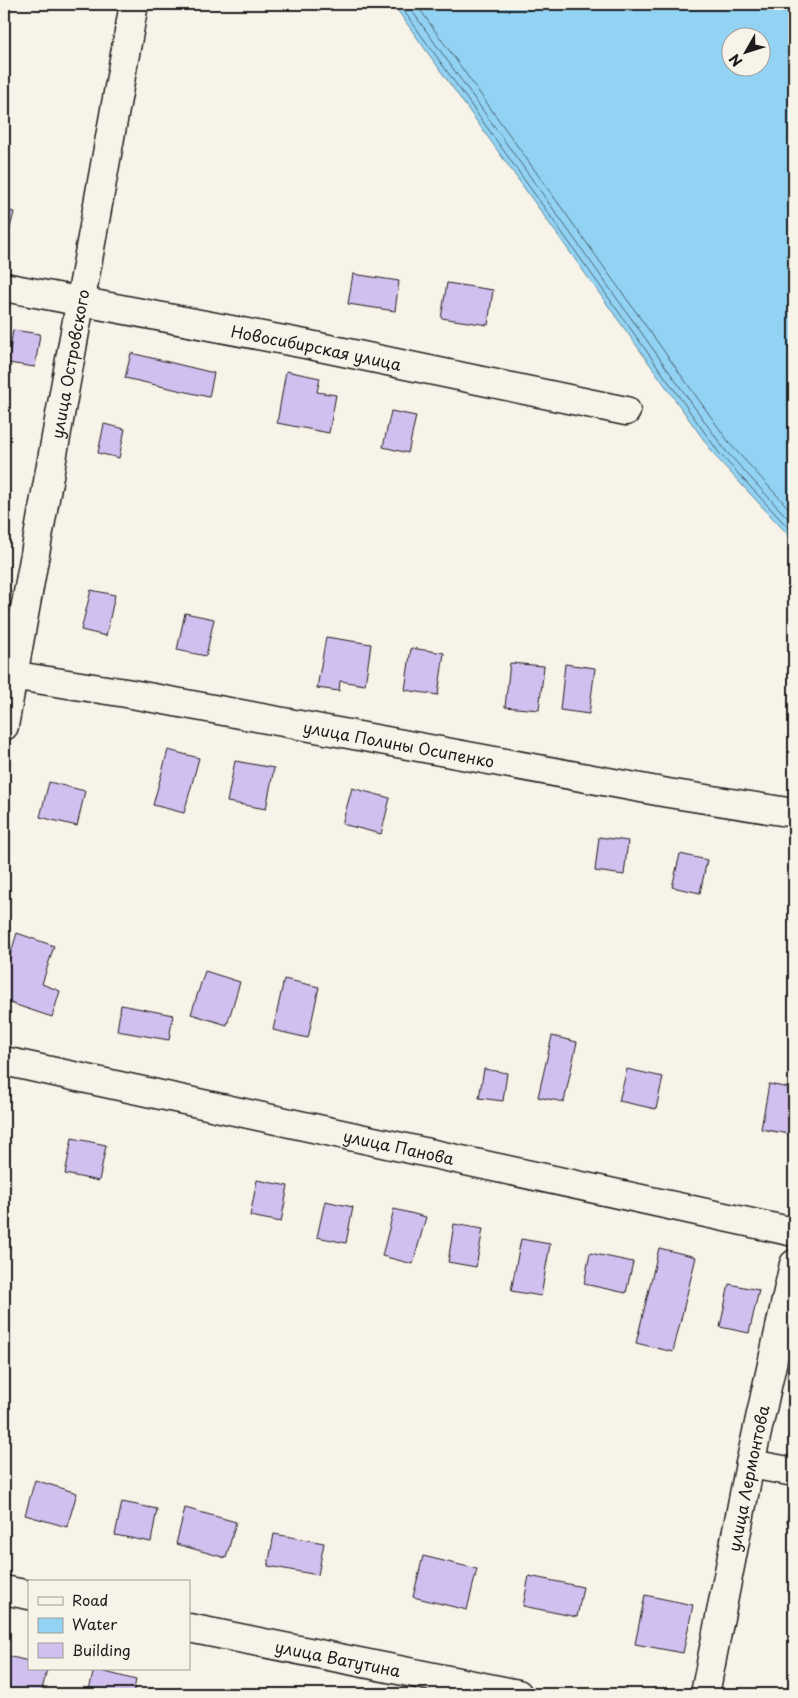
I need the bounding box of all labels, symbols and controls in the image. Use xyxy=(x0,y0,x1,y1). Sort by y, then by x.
north arrow xyxy=(720,28,770,78)
text: N xyxy=(724,50,747,71)
street label: улица Островского xyxy=(44,287,94,440)
street label: Новосибирская улица xyxy=(229,318,404,376)
street label: улица Полины Осипенко xyxy=(301,714,497,773)
street label: улица Панова xyxy=(341,1123,457,1170)
street label: улица Лермонтова xyxy=(721,1403,775,1553)
legend xyxy=(28,1580,190,1670)
text: Road xyxy=(72,1588,108,1611)
text: Water xyxy=(72,1612,117,1635)
street label: улица Ватутина xyxy=(273,1634,403,1682)
text: Building xyxy=(72,1638,131,1661)

